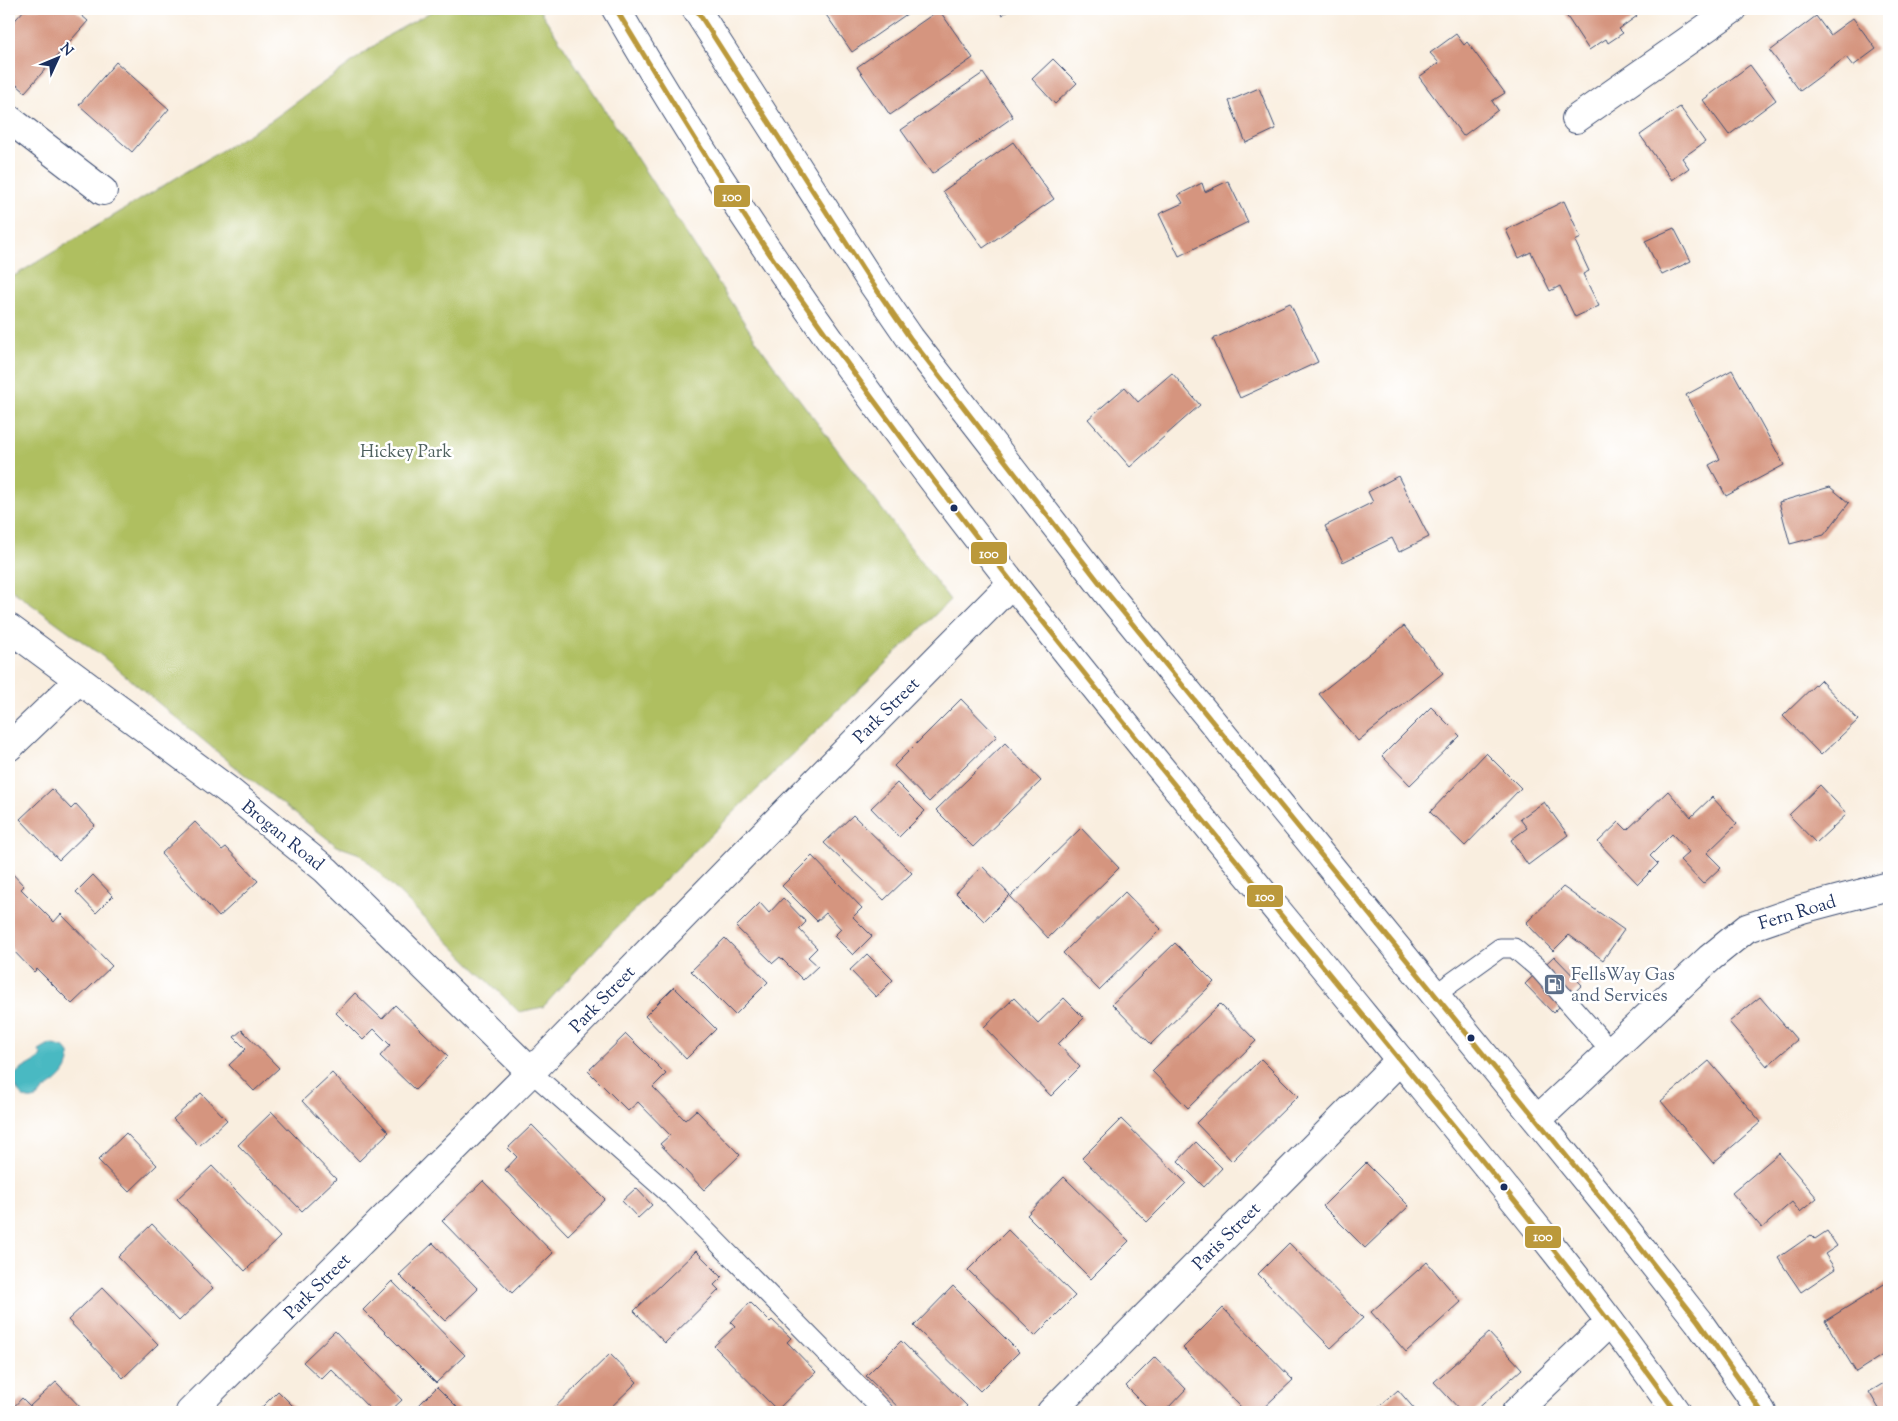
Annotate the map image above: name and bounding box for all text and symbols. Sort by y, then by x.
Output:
north arrow [32,32,82,82]
text: N [55,39,77,61]
line badge: 100 [713,184,751,208]
text: 100 [722,188,742,208]
park label: Hickey Park [360,440,452,466]
unlabelled marker [949,503,959,513]
line badge: 100 [970,541,1008,565]
text: 100 [979,545,999,565]
street label: Park Street [848,672,927,751]
street label: Brogan Road [235,795,329,878]
line badge: 100 [1246,884,1284,908]
text: 100 [1255,888,1275,908]
street label: Fern Road [1756,890,1840,938]
street label: Park Street [565,961,642,1040]
place label: FellsWay Gas and Services [1571,963,1675,1010]
fuel station icon: FellsWay Gas and Services [1543,972,1567,996]
unlabelled marker [1466,1033,1476,1043]
unlabelled marker [1499,1182,1509,1192]
street label: Paris Street [1187,1197,1267,1277]
line badge: 100 [1524,1225,1562,1249]
text: 100 [1533,1228,1553,1248]
street label: Park Street [279,1248,358,1327]

